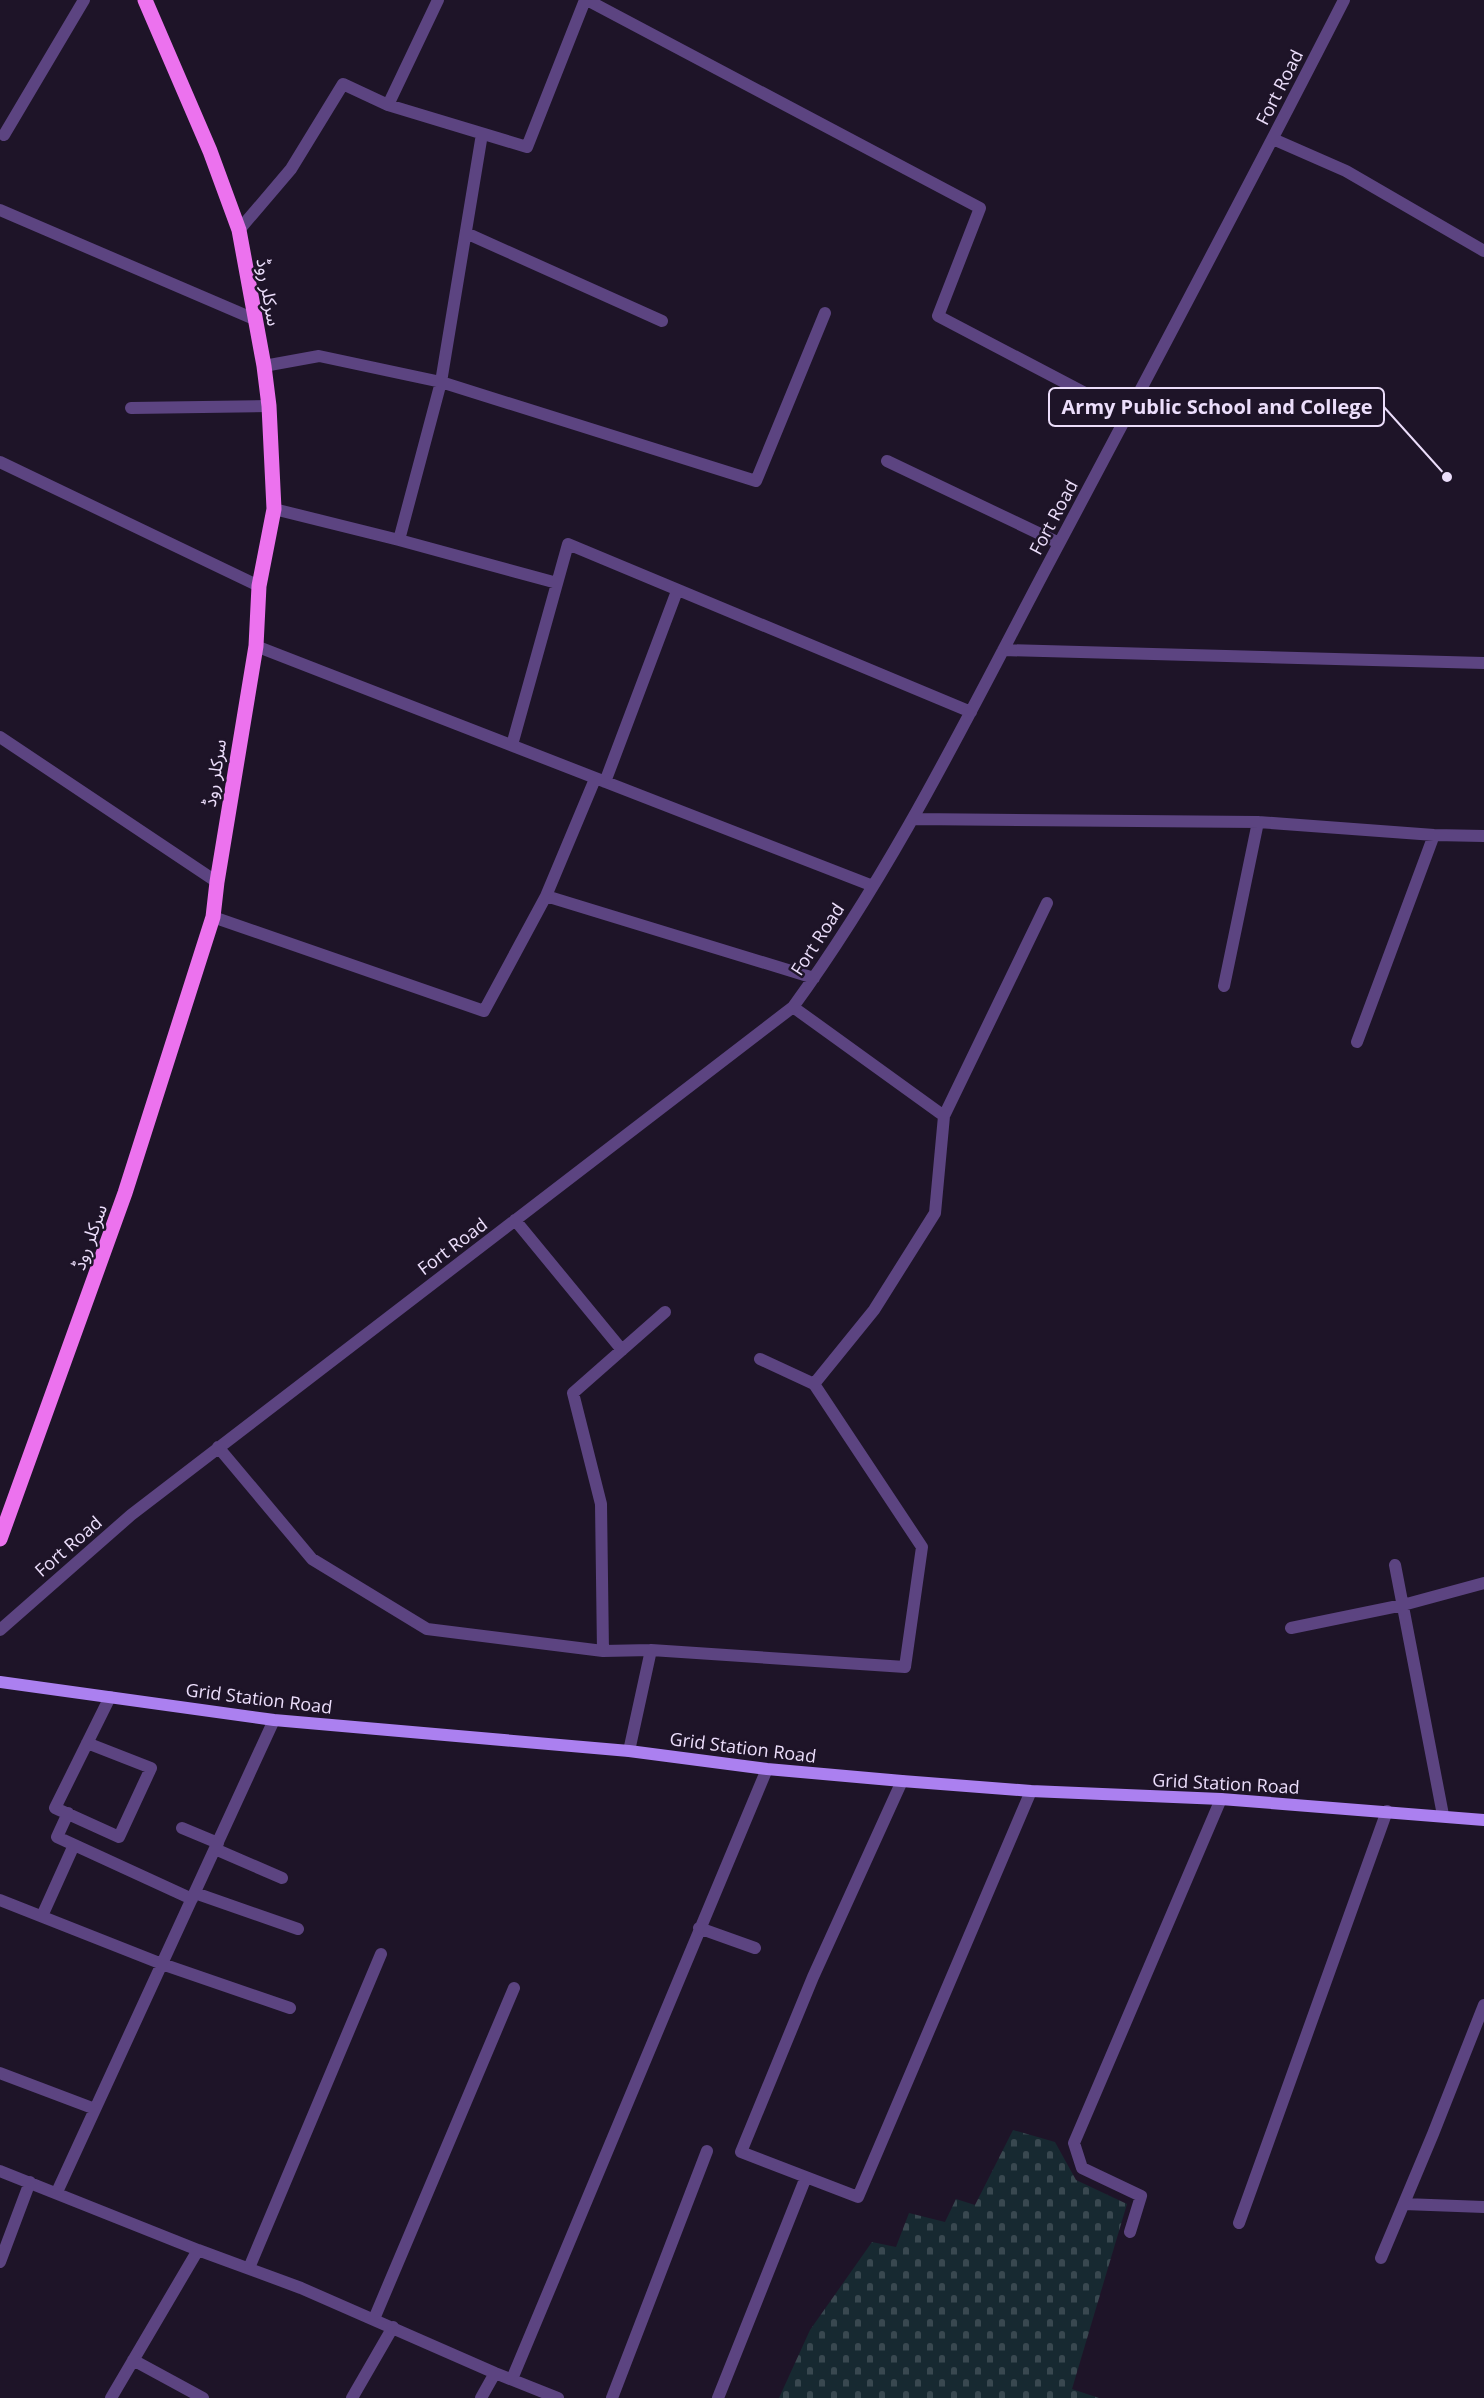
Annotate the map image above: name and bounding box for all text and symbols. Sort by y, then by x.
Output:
street label: Fort Road [1250,45,1308,129]
street label: سرکلر روڈ [251,256,287,328]
callout: Army Public School and College [1049,388,1384,426]
text: Army Public School and College [1062,393,1373,420]
street label: Fort Road [1023,475,1083,559]
street label: سرکلر روڈ [197,737,231,809]
street label: Fort Road [785,898,849,980]
street label: سرکلر روڈ [66,1201,112,1273]
street label: Fort Road [412,1212,492,1280]
street label: Fort Road [29,1510,107,1582]
street label: Grid Station Road [184,1677,334,1719]
street label: Grid Station Road [668,1726,818,1768]
street label: Grid Station Road [1152,1767,1300,1799]

